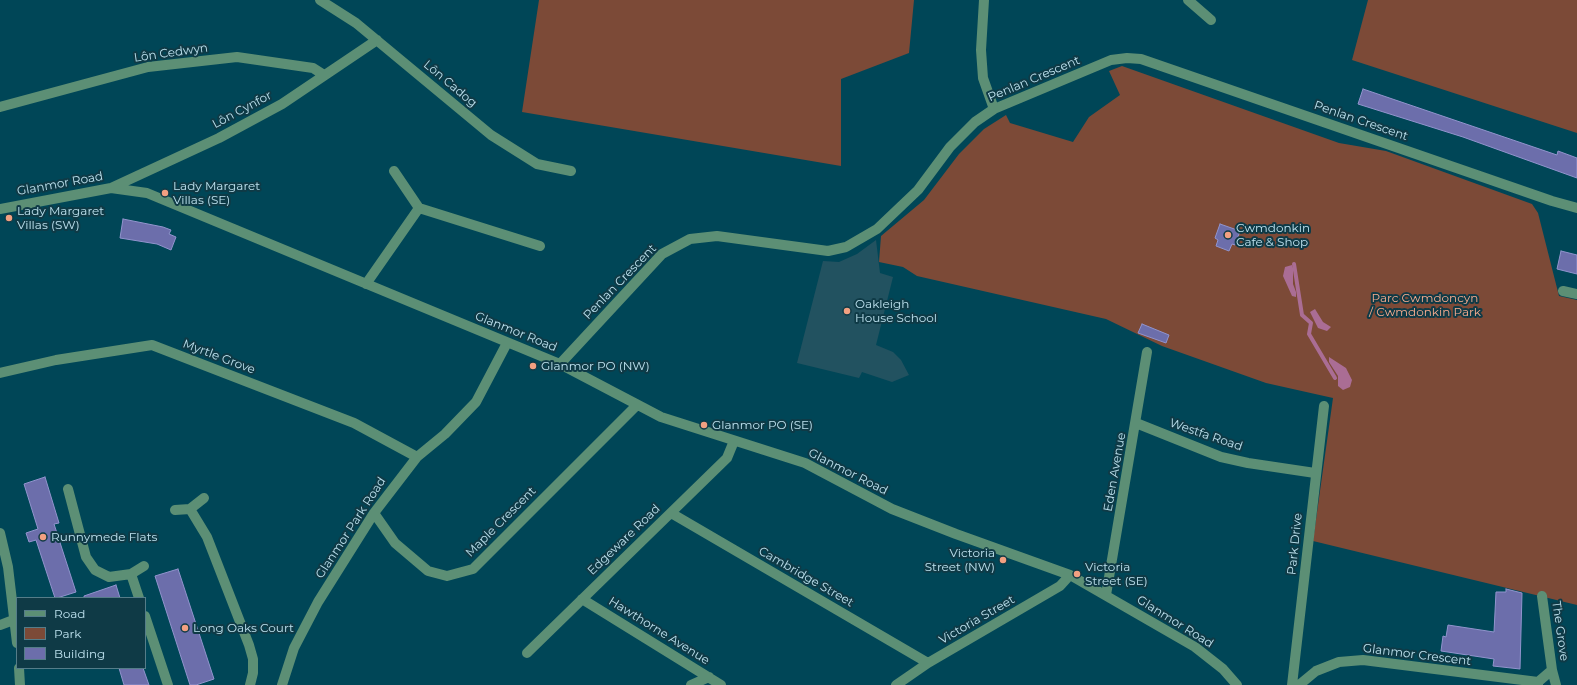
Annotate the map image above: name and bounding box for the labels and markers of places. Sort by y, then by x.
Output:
place label: Lady Margaret Villas (SE) [173,179,260,207]
marker: Lady Margaret Villas (SE) [160,188,170,198]
place label: Lady Margaret Villas (SW) [17,204,104,232]
marker: Lady Margaret Villas (SW) [4,213,14,223]
place label: Cwmdonkin Cafe & Shop [1236,221,1310,249]
marker: Cwmdonkin Cafe & Shop [1223,230,1233,240]
place label: Oakleigh House School [855,297,937,325]
marker: Oakleigh House School [842,306,852,316]
place label: Glanmor PO (NW) [541,359,650,373]
marker: Glanmor PO (NW) [528,361,538,371]
place label: Glanmor PO (SE) [712,418,813,432]
marker: Glanmor PO (SE) [699,420,709,430]
place label: Runnymede Flats [51,530,157,544]
marker: Runnymede Flats [38,532,48,542]
place label: Victoria Street (NW) [925,546,995,574]
marker: Victoria Street (NW) [998,555,1008,565]
place label: Victoria Street (SE) [1085,560,1148,588]
marker: Victoria Street (SE) [1072,569,1082,579]
place label: Long Oaks Court [193,621,294,635]
marker: Long Oaks Court [180,623,190,633]

